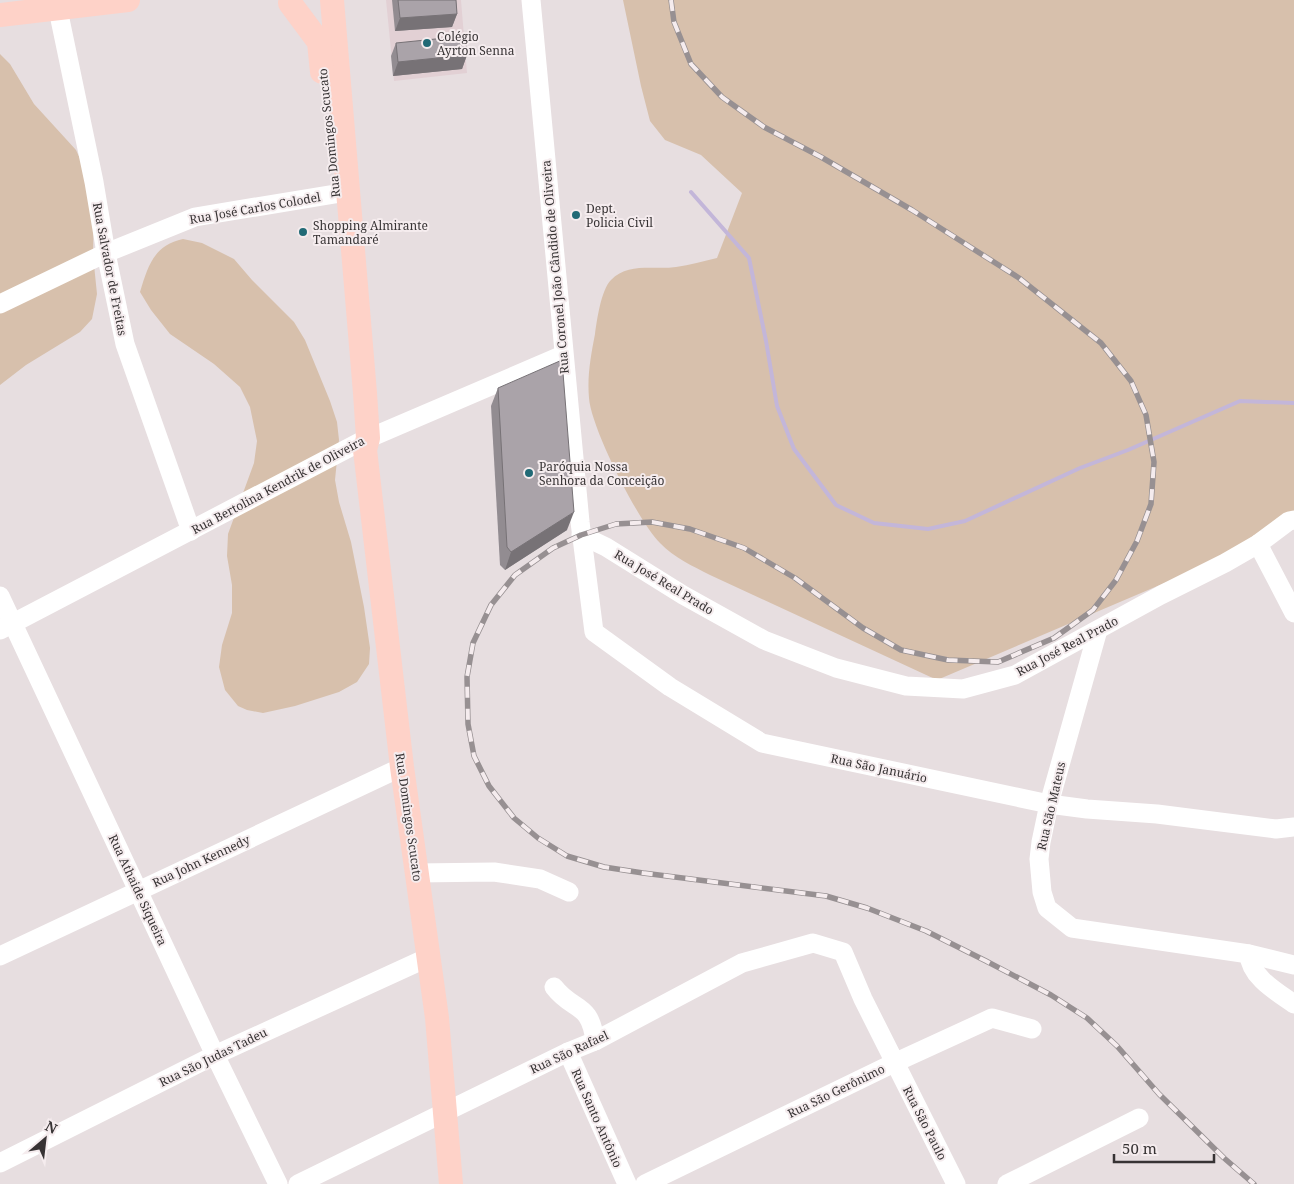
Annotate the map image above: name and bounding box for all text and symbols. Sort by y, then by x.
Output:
place label: Colégio Ayrton Senna [437,28,515,59]
marker: Colégio Ayrton Senna [421,37,433,49]
street label: Rua Domingos Scucato [314,68,344,198]
street label: Rua Coronel João Cândido de Oliveira [537,159,573,375]
street label: Rua José Carlos Colodel [188,188,322,228]
place label: Dept. Policia Civil [586,200,653,231]
street label: Rua Salvador de Freitas [89,201,131,337]
marker: Dept. Policia Civil [570,209,582,221]
place label: Shopping Almirante Tamandaré [313,217,428,248]
marker: Shopping Almirante Tamandaré [297,226,309,238]
street label: Rua Bertolina Kendrik de Oliveira [189,432,368,538]
place label: Paróquia Nossa Senhora da Conceição [539,458,665,489]
marker: Paróquia Nossa Senhora da Conceição [523,467,535,479]
street label: Rua José Real Prado [611,546,717,618]
street label: Rua José Real Prado [1013,612,1121,680]
street label: Rua São Januário [829,749,929,787]
street label: Rua Domingos Scucato [392,752,426,882]
street label: Rua São Mateus [1033,760,1069,852]
street label: Rua John Kennedy [150,831,253,891]
street label: Rua Athaide Siqueira [105,832,171,949]
street label: Rua São Judas Tadeu [156,1023,270,1091]
street label: Rua São Rafael [527,1026,611,1078]
street label: Rua São Gerônimo [785,1060,887,1122]
street label: Rua Santo Antônio [568,1066,626,1170]
street label: Rua São Paulo [899,1083,951,1163]
north arrow [20,1114,70,1164]
text: N [42,1116,61,1138]
scale bar [1114,1132,1214,1164]
text: 50 m [1122,1138,1157,1158]

